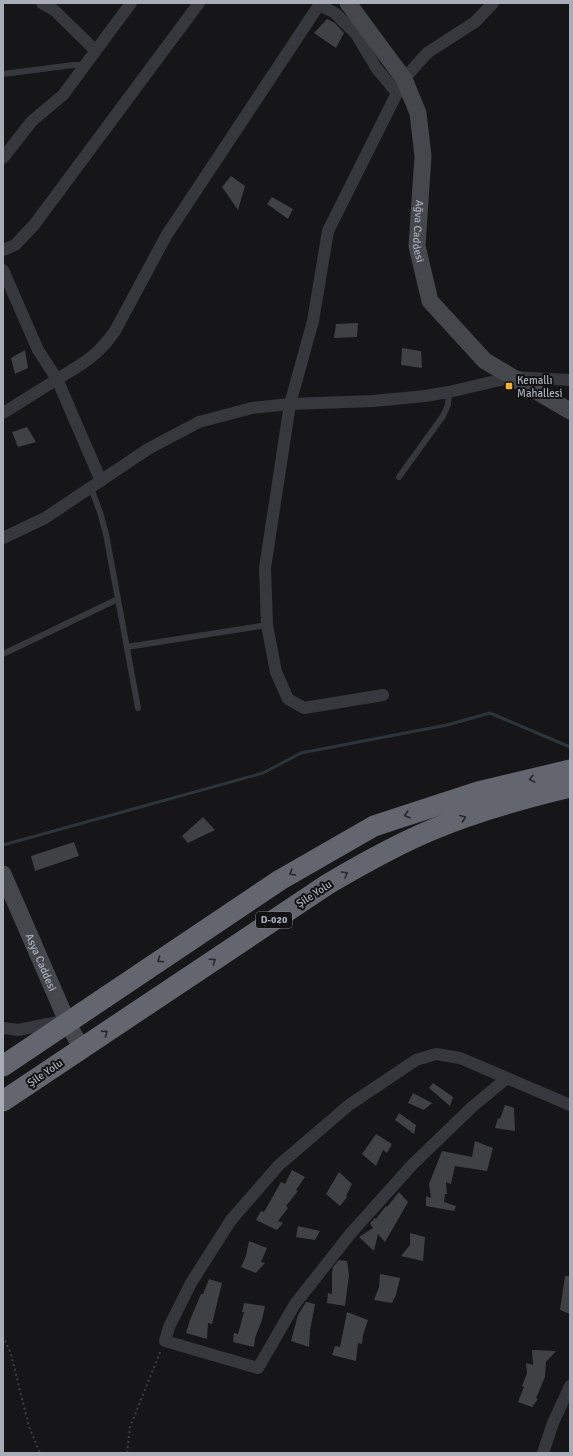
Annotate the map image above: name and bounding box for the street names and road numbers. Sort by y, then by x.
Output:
street label: Ağva Caddesi [410,200,427,264]
street label: Şile Yolu [294,878,334,910]
road number: D-020 [256,912,292,928]
street label: Asya Caddesi [23,931,60,993]
street label: Şile Yolu [25,1056,65,1090]

